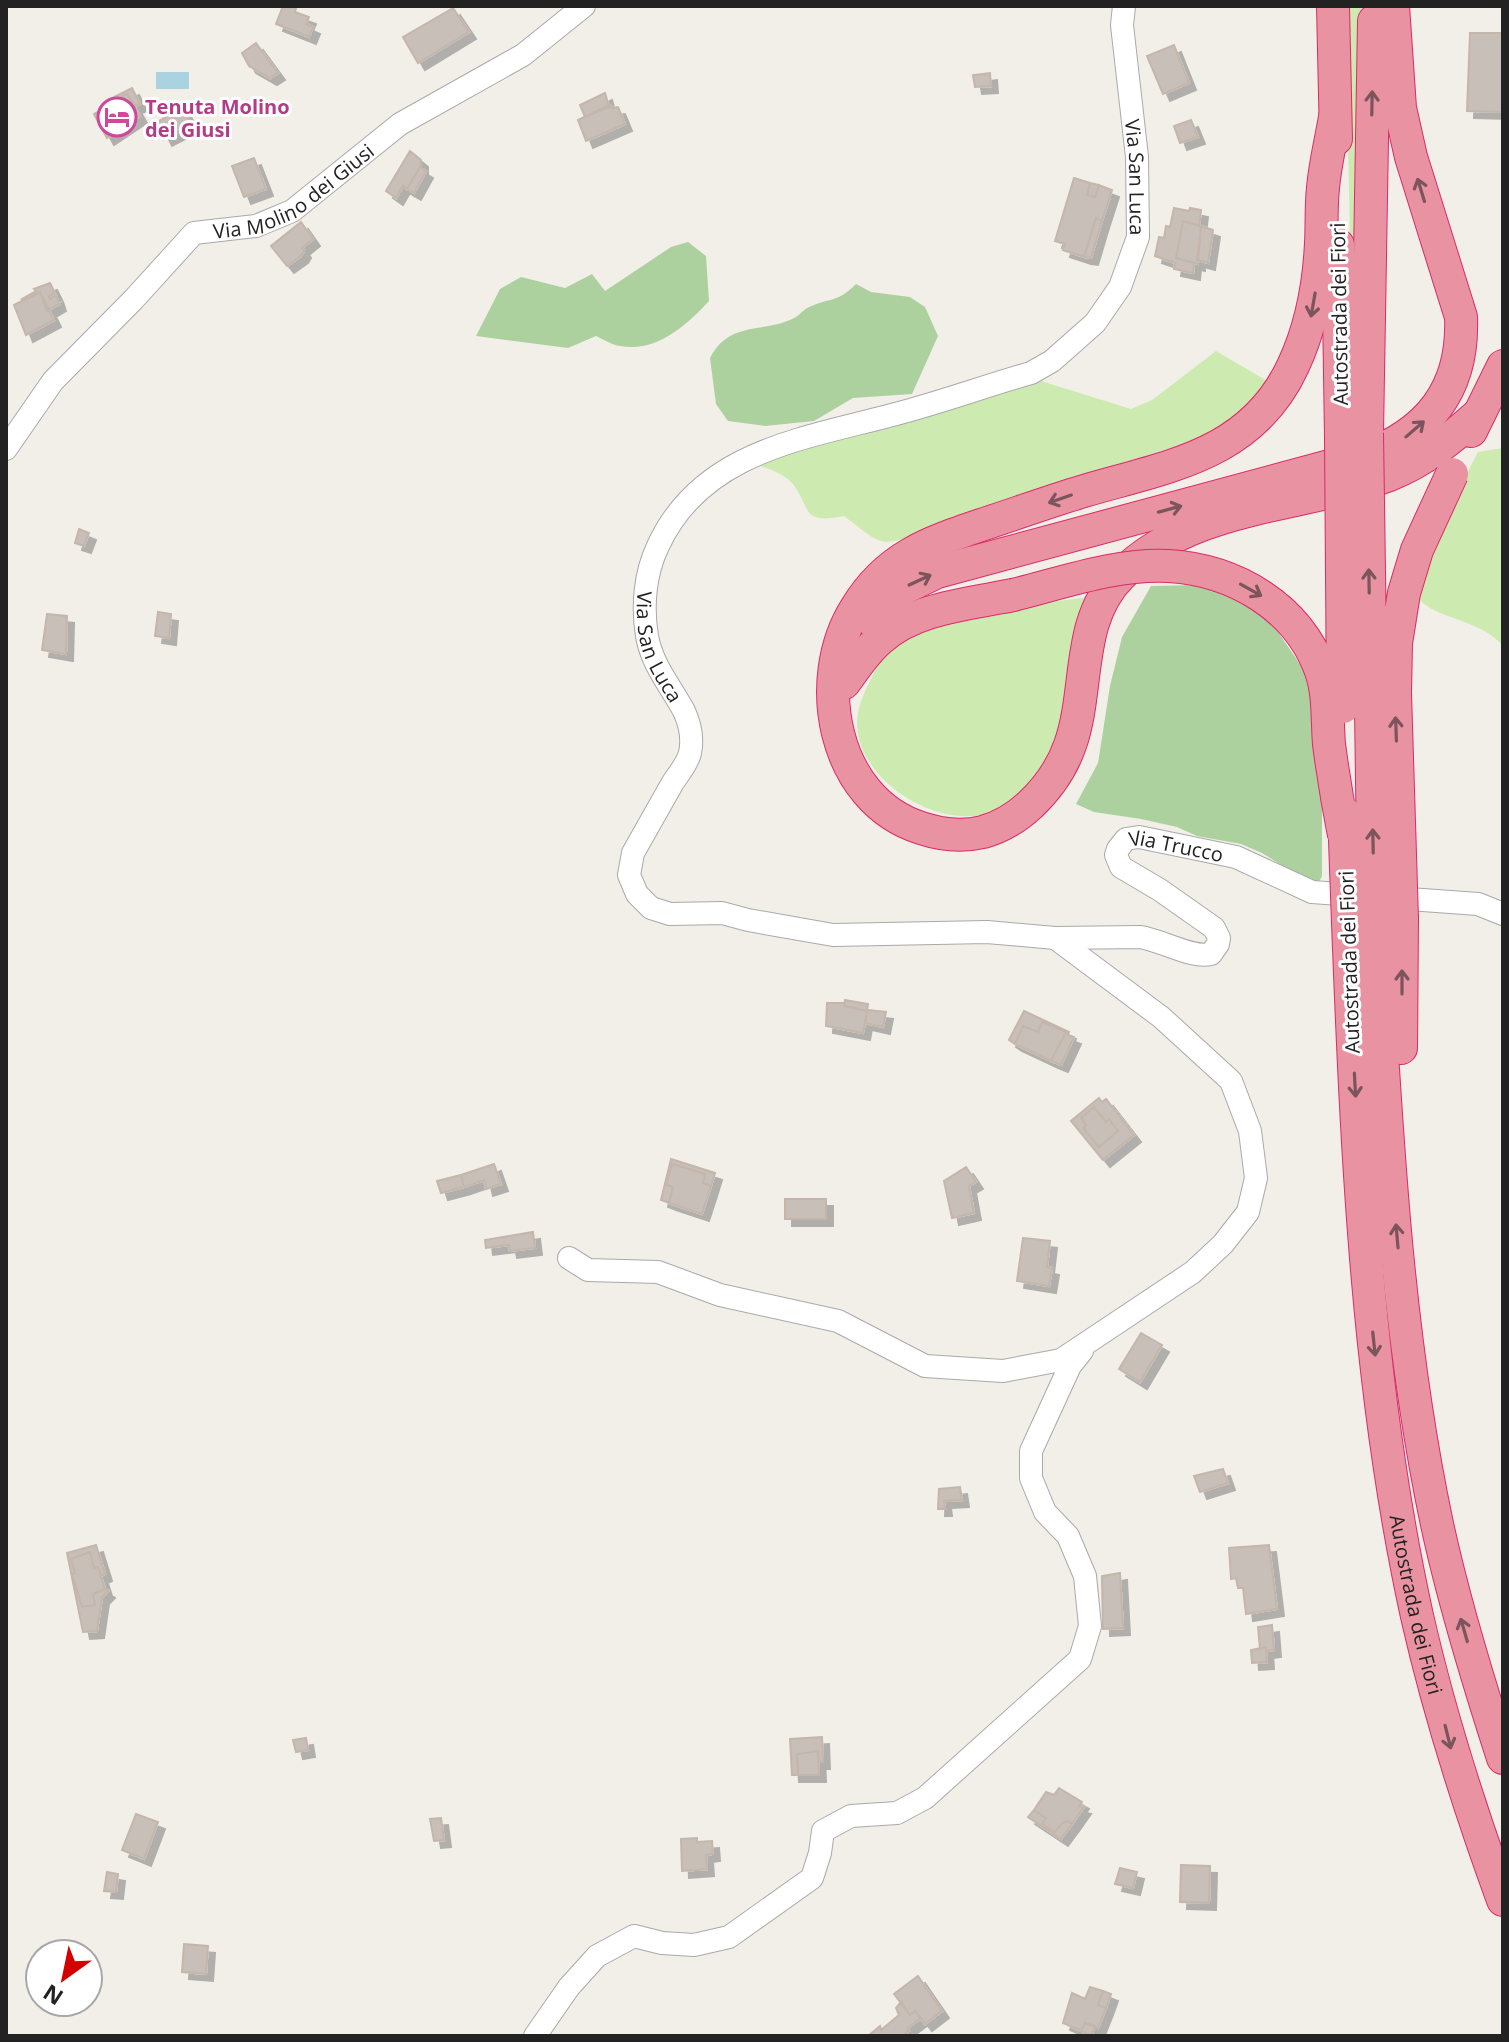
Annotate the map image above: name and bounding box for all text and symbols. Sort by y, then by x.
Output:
one-way arrow [1365,90,1380,117]
place label: Tenuta Molino dei Giusi [145,93,290,143]
hotel icon: Tenuta Molino dei Giusi [96,96,138,138]
street label: Via San Luca [1119,118,1151,235]
street label: Via Molino dei Giusi [212,137,379,244]
one-way arrow [1413,177,1428,203]
street label: Autostrada dei Fiori [1324,222,1354,406]
one-way arrow [1304,292,1319,317]
one-way arrow [1405,420,1425,438]
one-way arrow [1047,492,1072,507]
one-way arrow [1157,501,1183,516]
one-way arrow [1361,568,1377,595]
one-way arrow [908,572,932,587]
one-way arrow [1239,583,1262,599]
street label: Via San Luca [631,590,689,707]
one-way arrow [1389,716,1404,743]
street label: Via Trucco [1127,823,1226,868]
one-way arrow [1365,828,1381,855]
street label: Autostrada dei Fiori [1332,870,1366,1054]
one-way arrow [1394,969,1410,996]
one-way arrow [1347,1071,1362,1098]
one-way arrow [1390,1223,1405,1250]
one-way arrow [1367,1330,1382,1357]
street label: Autostrada dei Fiori [1384,1513,1449,1697]
one-way arrow [1456,1617,1471,1643]
one-way arrow [1442,1724,1457,1750]
north arrow [24,1938,104,2018]
text: N [37,1978,68,2013]

